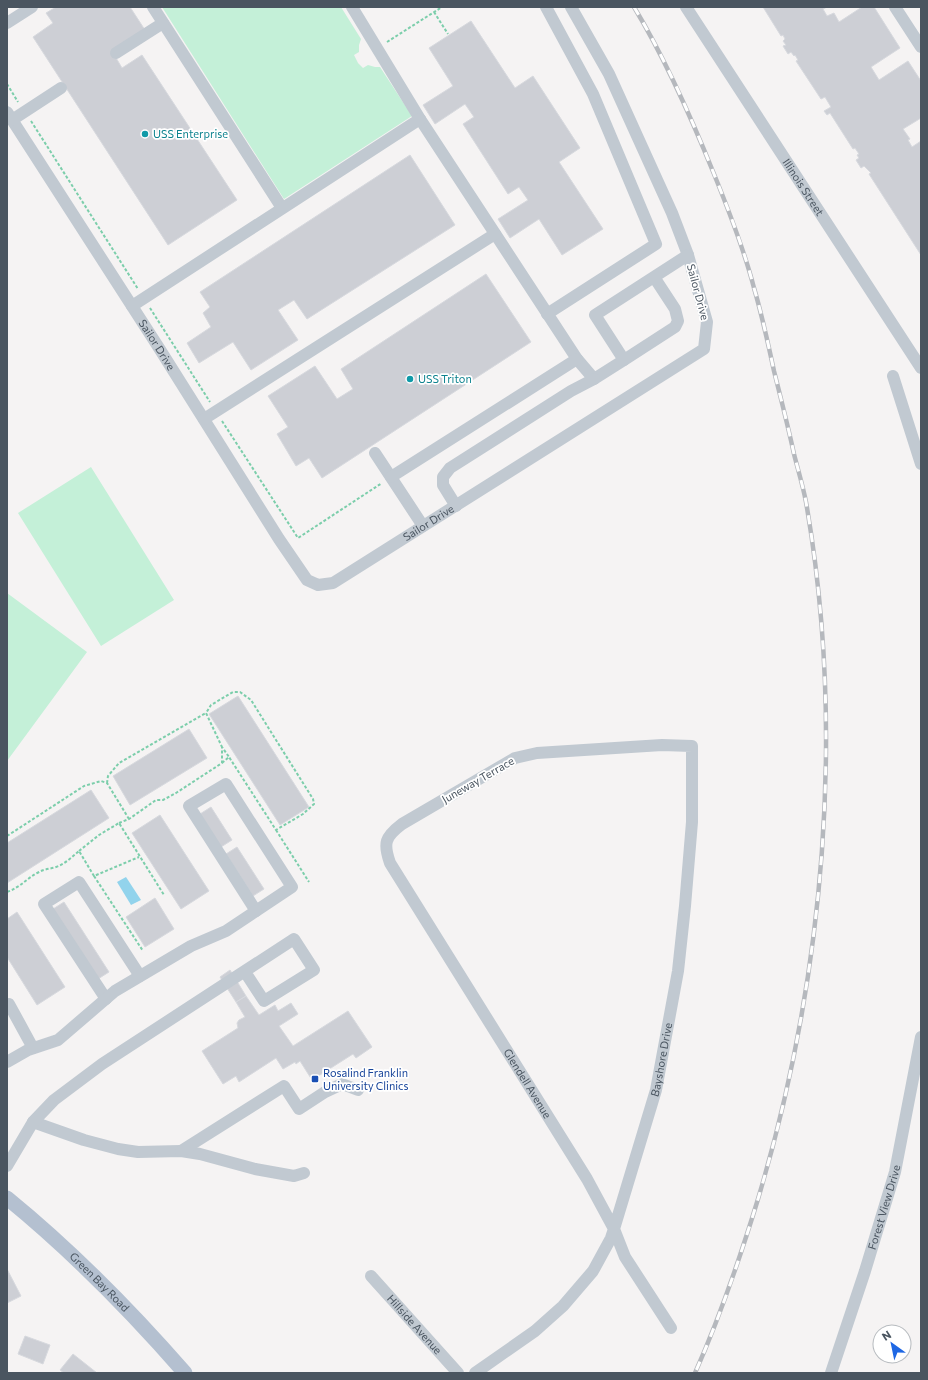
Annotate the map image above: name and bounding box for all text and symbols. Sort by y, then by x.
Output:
place label: USS Enterprise [153,127,228,140]
marker: USS Enterprise [140,129,150,139]
street label: Illinois Street [780,156,827,218]
street label: Sailor Drive [685,262,712,321]
street label: Sailor Drive [136,317,178,373]
place label: USS Triton [418,372,472,385]
marker: USS Triton [405,374,415,384]
street label: Sailor Drive [400,501,456,543]
street label: Juneway Terrace [439,754,517,806]
street label: Bayshore Drive [647,1021,674,1098]
street label: Glendell Avenue [501,1046,555,1121]
place label: Rosalind Franklin University Clinics [323,1066,409,1092]
marker: Rosalind Franklin University Clinics [310,1074,320,1084]
street label: Forest View Drive [865,1164,902,1251]
street label: Green Bay Road [67,1249,132,1314]
street label: Hillside Avenue [385,1292,445,1357]
north arrow [872,1324,912,1364]
text: N [879,1327,893,1343]

